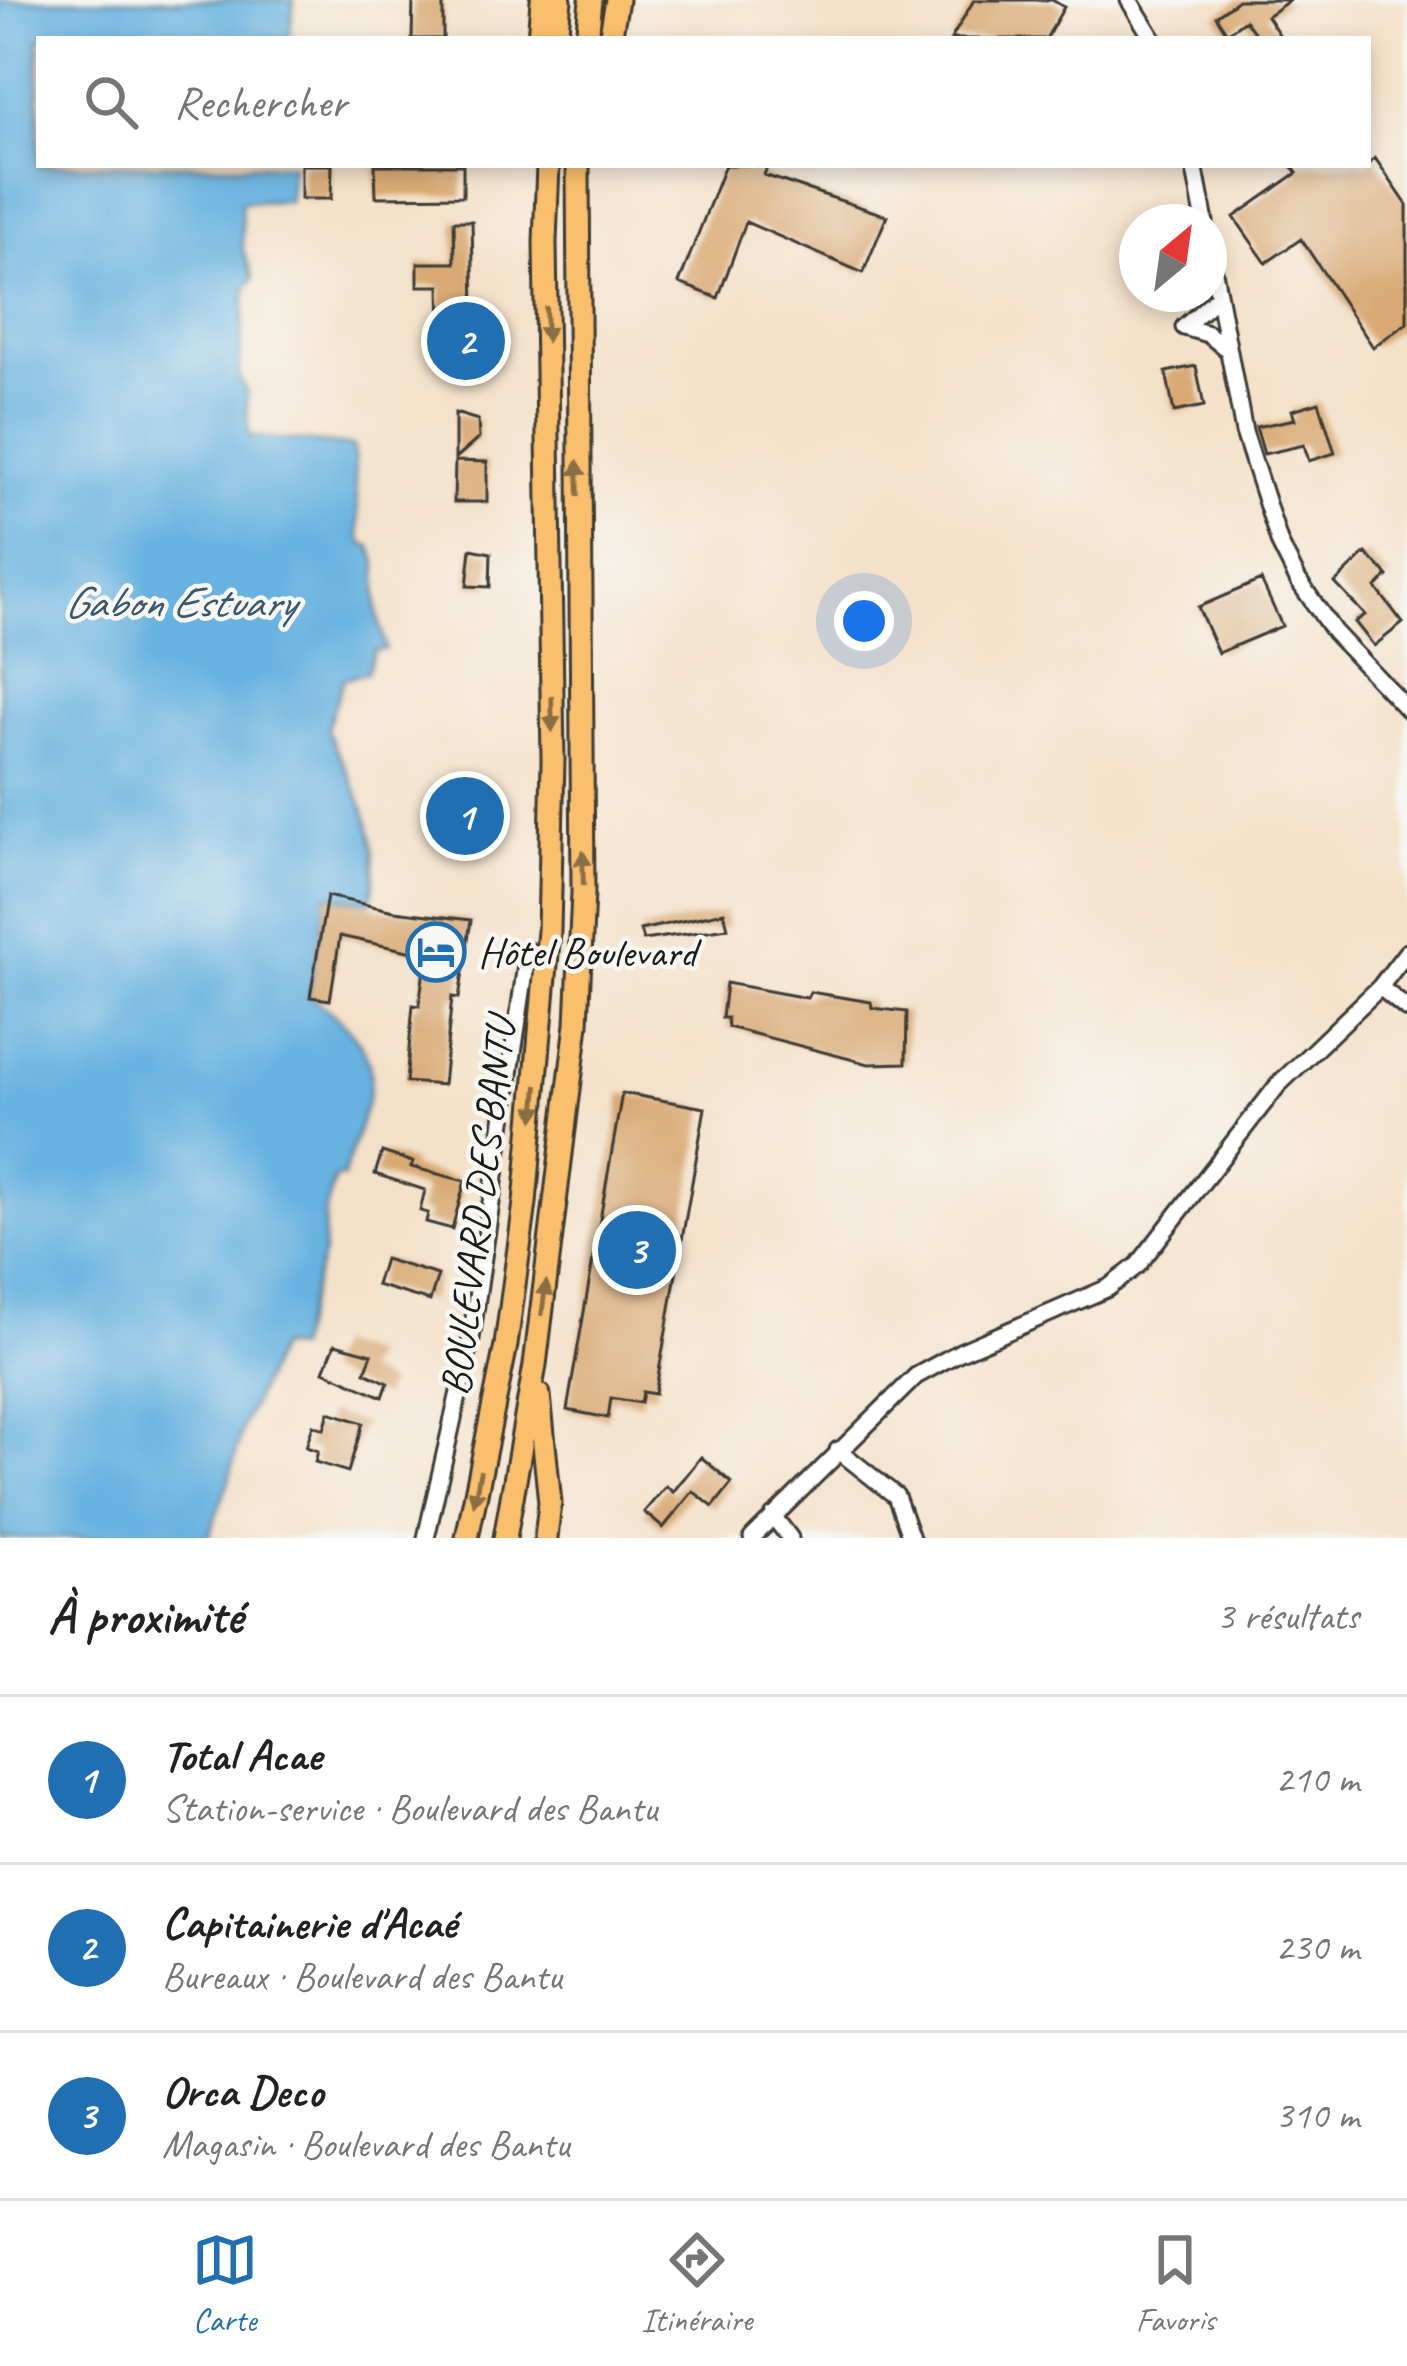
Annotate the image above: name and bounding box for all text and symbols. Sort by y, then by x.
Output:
search box [36,36,1371,168]
icon: search [78,69,144,135]
text: Rechercher [174,74,347,131]
north arrow [1119,204,1227,312]
pin: 2 [427,296,505,386]
one-way arrow [536,306,556,344]
one-way arrow [568,458,588,496]
water label: Gabon Estuary [64,574,302,631]
your location [834,591,894,651]
one-way arrow [543,696,562,734]
pin: 1 [426,771,504,861]
one-way arrow [573,848,592,886]
hotel icon: Hôtel Boulevard [405,921,467,983]
place label: Hôtel Boulevard [478,926,702,979]
street label: BOULEVARD DES BANTU [429,1008,528,1398]
one-way arrow [526,1085,545,1122]
pin: 3 [598,1205,676,1295]
one-way arrow [535,1279,554,1316]
one-way arrow [467,1470,486,1508]
text: À proximité [48,1584,242,1648]
text: 3 résultats [1216,1592,1359,1641]
text: Total Acae [162,1727,321,1784]
text: 1 [78,1755,96,1804]
text: 210 m [1275,1755,1359,1804]
text: Station-service · Boulevard des Bantu [162,1784,657,1833]
text: Capitainerie d'Acaé [162,1895,456,1952]
text: 2 [78,1923,96,1972]
text: 230 m [1275,1923,1359,1972]
text: Bureaux · Boulevard des Bantu [162,1952,562,2001]
text: Orca Deco [162,2063,323,2120]
text: 3 [78,2091,96,2140]
text: 310 m [1275,2091,1359,2140]
text: Magasin · Boulevard des Bantu [162,2120,569,2169]
tab: Carte [192,2227,258,2341]
tab: Itinéraire [641,2227,752,2341]
tab: Favoris [1136,2227,1215,2341]

